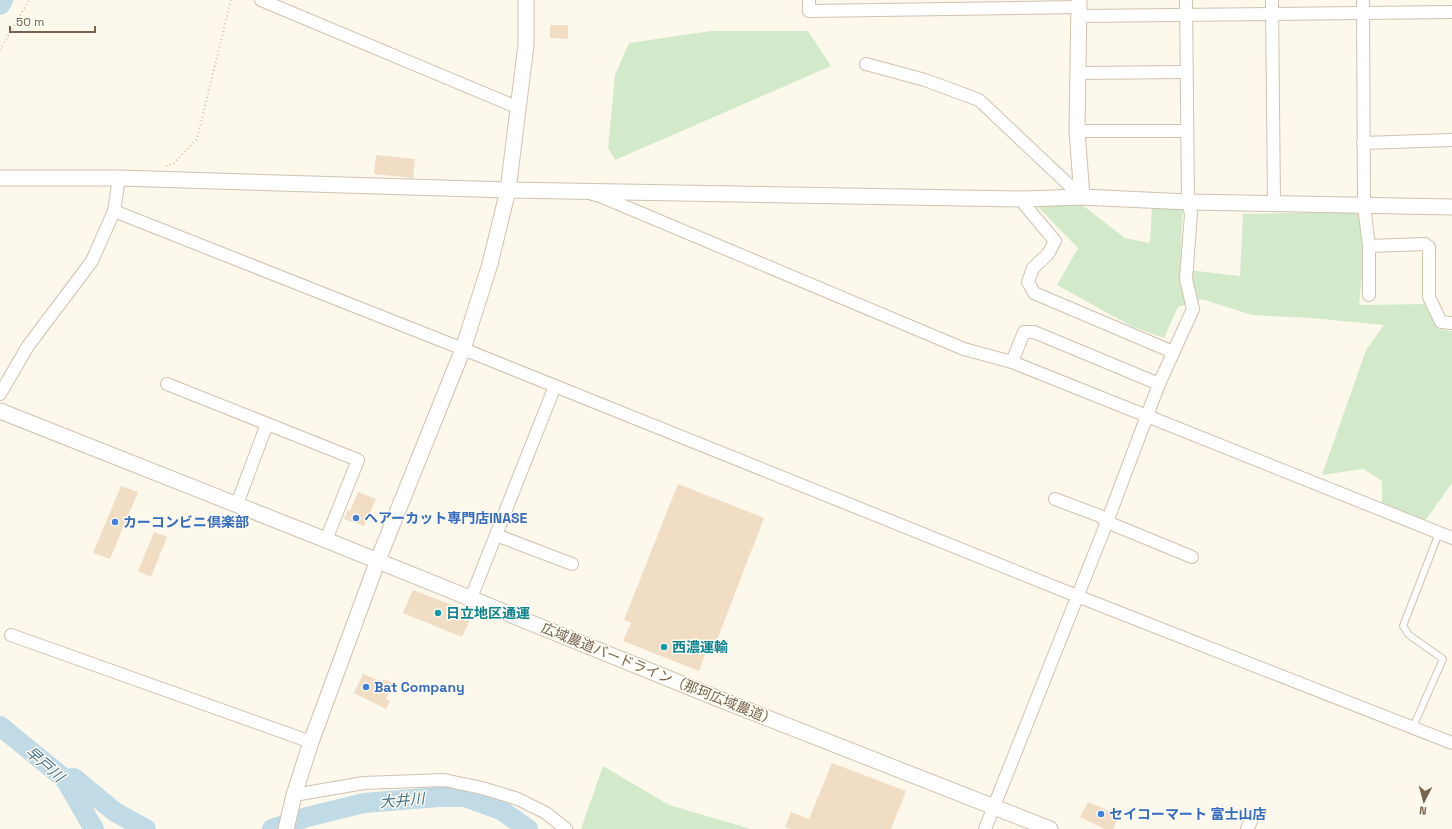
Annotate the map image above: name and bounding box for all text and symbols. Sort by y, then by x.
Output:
scale bar [10,8,95,34]
text: 50 m [16,14,44,30]
place label: ヘアーカット専門店INASE [364,509,528,527]
place label: カーコンビニ倶楽部 [123,513,249,531]
marker: ヘアーカット専門店INASE [351,513,361,523]
marker: カーコンビニ倶楽部 [110,517,120,527]
place label: 日立地区通運 [446,604,530,622]
marker: 日立地区通運 [433,608,443,618]
street label: 広域農道バードライン（那珂広域農道） [539,618,779,730]
place label: 西濃運輸 [672,638,728,656]
marker: 西濃運輸 [659,642,669,652]
place label: Bat Company [374,678,465,696]
marker: Bat Company [361,682,371,692]
water label: 早戸川 [22,742,70,787]
north arrow [1404,781,1444,821]
water label: 大井川 [379,788,427,811]
text: N [1419,804,1427,818]
place label: セイコーマート 富士山店 [1109,805,1267,823]
marker: セイコーマート 富士山店 [1096,809,1106,819]

